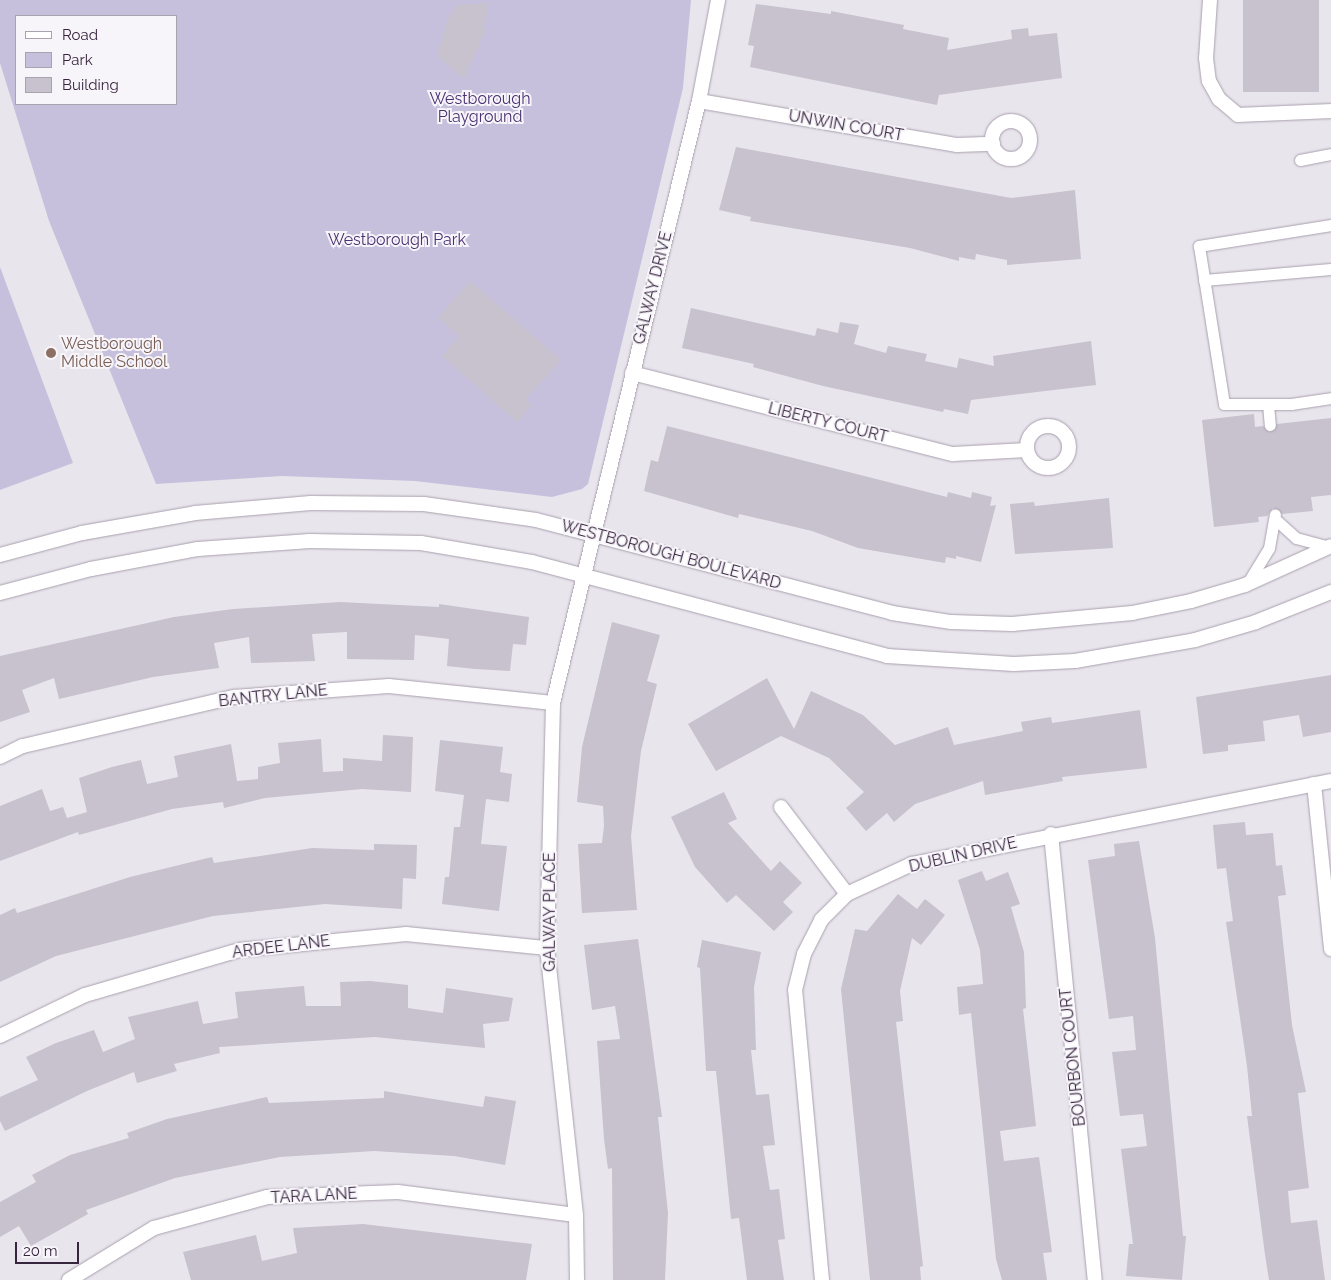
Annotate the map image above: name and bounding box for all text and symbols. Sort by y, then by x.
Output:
legend [15,15,178,105]
text: Road [62,26,98,44]
text: Park [62,51,93,69]
text: Building [62,76,119,94]
park label: Westborough Playground [429,89,531,127]
street label: UNWIN COURT [787,106,905,146]
street label: GALWAY DRIVE [630,229,676,347]
park label: Westborough Park [328,230,466,250]
place label: Westborough Middle School [61,334,167,372]
marker: Westborough Middle School [45,347,57,359]
street label: LIBERTY COURT [766,399,890,447]
street label: WESTBOROUGH BOULEVARD [559,516,783,594]
street label: BANTRY LANE [217,681,329,711]
street label: DUBLIN DRIVE [907,833,1019,877]
street label: GALWAY PLACE [540,852,560,972]
street label: ARDEE LANE [231,931,331,963]
street label: BOURBON COURT [1056,987,1090,1127]
street label: TARA LANE [270,1184,358,1208]
scale bar [18,1232,81,1264]
text: 20 m [23,1242,58,1260]

